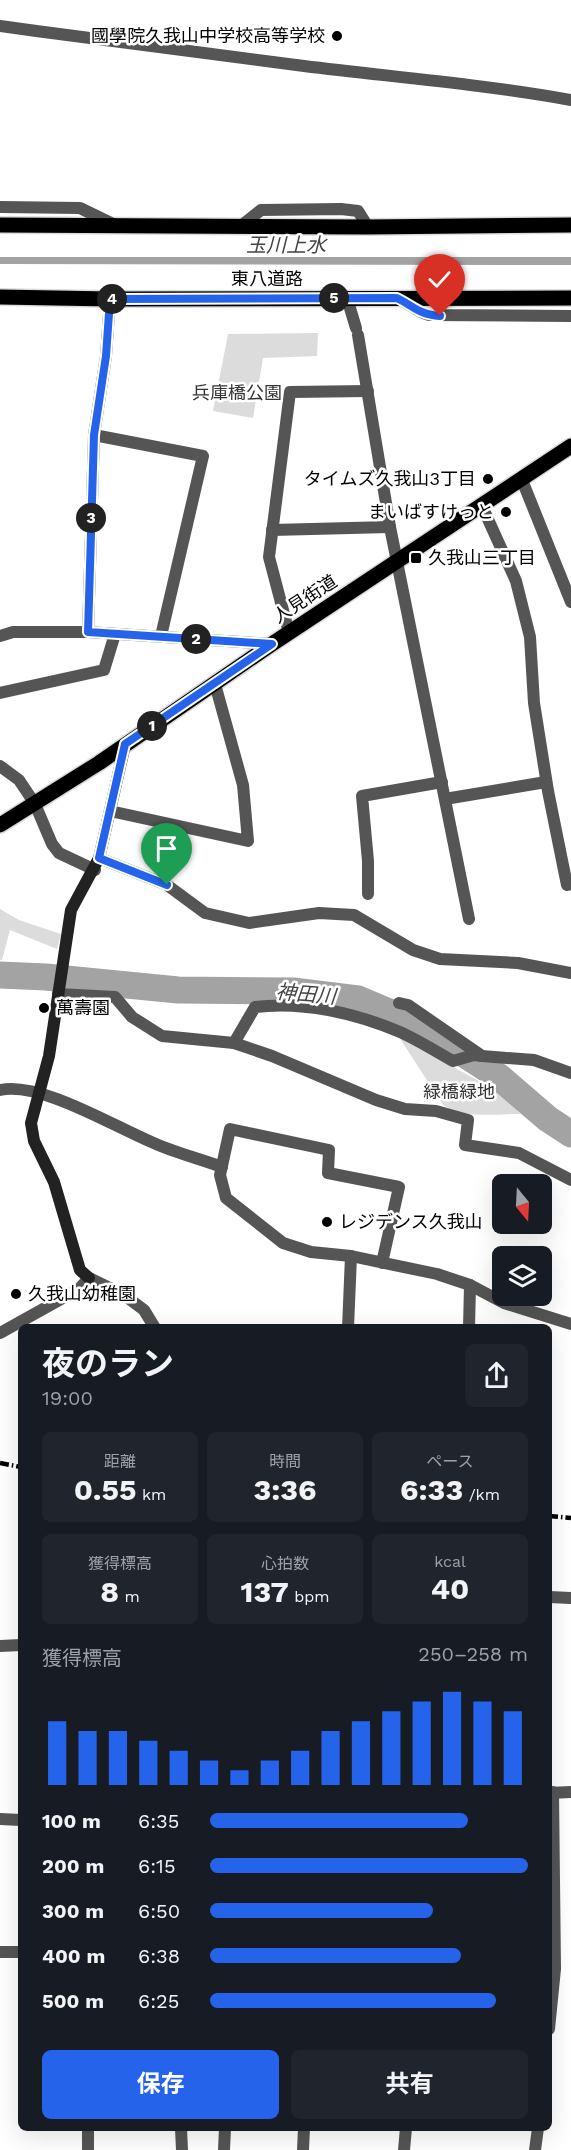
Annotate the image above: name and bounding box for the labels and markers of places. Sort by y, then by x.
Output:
place label: 國學院久我山中学校高等学校 [91,25,325,46]
marker: 國學院久我山中学校高等学校 [330,29,344,43]
pin [414,254,465,316]
pin: 5 [319,283,349,313]
pin: 4 [97,284,127,314]
place label: タイムズ久我山3丁目 [304,468,476,489]
marker: タイムズ久我山3丁目 [481,472,495,486]
place label: まいばすけっと [368,501,494,522]
pin: 3 [76,503,106,533]
marker: まいばすけっと [499,505,513,519]
place label: 久我山三丁目 [428,547,536,568]
marker: 久我山三丁目 [409,551,423,565]
pin: 2 [181,624,211,654]
pin: 1 [137,711,167,741]
pin [141,823,192,885]
place label: 萬壽園 [56,997,110,1018]
marker: 萬壽園 [37,1001,51,1015]
place label: レジデンス久我山 [339,1211,483,1232]
marker: レジデンス久我山 [320,1215,334,1229]
place label: 久我山幼稚園 [28,1283,136,1304]
marker: 久我山幼稚園 [9,1287,23,1301]

